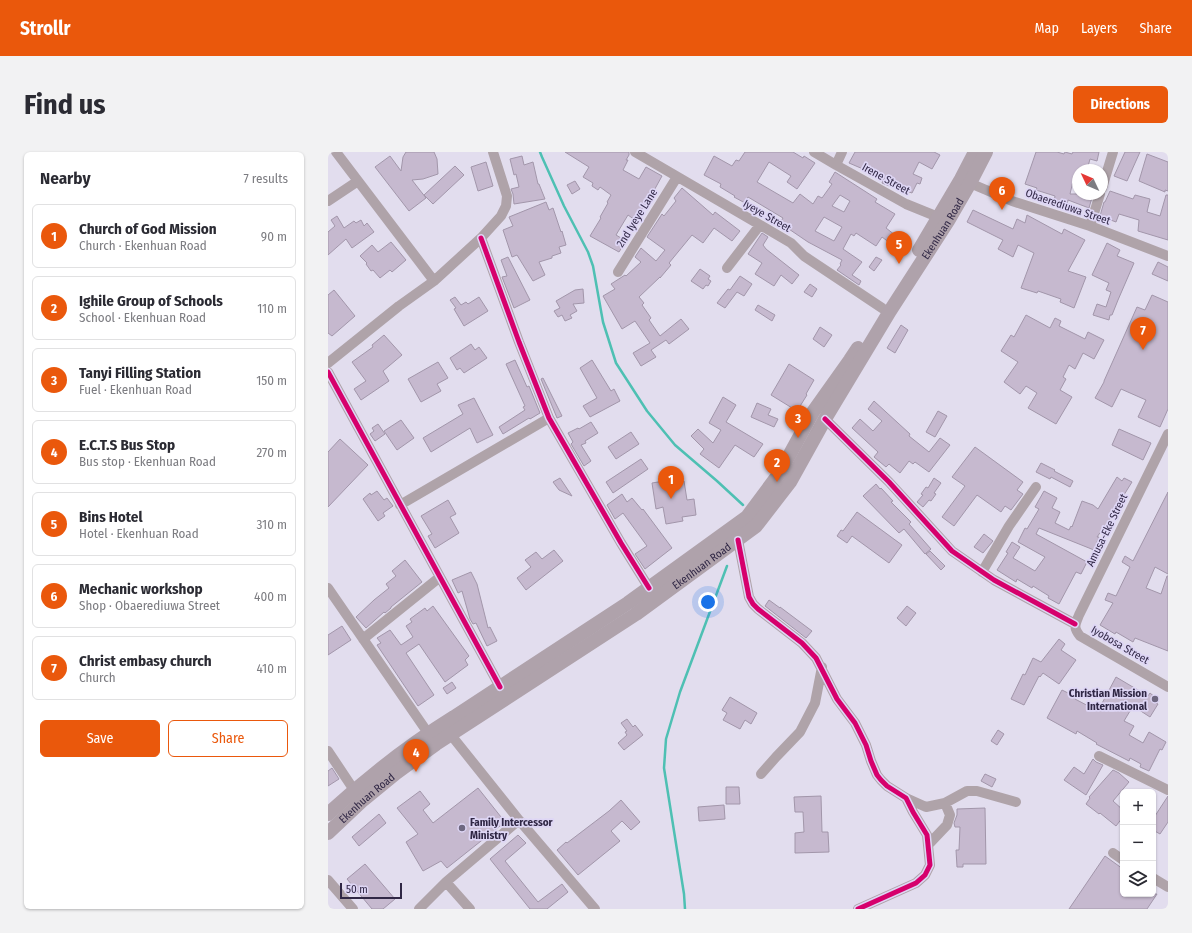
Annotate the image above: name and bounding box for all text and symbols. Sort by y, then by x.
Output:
text: Strollr [20,17,70,40]
text: Map [1035,20,1059,37]
text: Layers [1081,20,1117,37]
text: Share [1139,20,1172,37]
button: Directions [1073,86,1168,123]
text: Find us [24,88,106,121]
street label: Irene Street [860,161,913,198]
north arrow [1072,164,1108,200]
text: Nearby [40,168,91,189]
text: 7 results [244,171,288,186]
pin: 6 [989,177,1015,210]
street label: 2nd Iyeye Lane [614,186,660,250]
street label: Obaerediuwa Street [1024,186,1113,228]
street label: Ekenhuan Road [919,196,966,262]
street label: Iyeye Street [741,197,794,235]
text: Church of God Mission [79,220,217,238]
text: 1 [51,229,57,244]
text: 90 m [261,229,287,244]
pin: 5 [886,231,912,264]
text: Church · Ekenhuan Road [79,238,207,253]
text: Ighile Group of Schools [79,292,223,310]
text: 2 [51,301,57,316]
text: 110 m [257,301,287,316]
text: School · Ekenhuan Road [79,310,206,325]
pin: 7 [1130,317,1156,350]
text: Tanyi Filling Station [79,364,201,382]
text: 3 [51,373,57,388]
text: 150 m [256,373,287,388]
text: Fuel · Ekenhuan Road [79,382,192,397]
pin: 3 [785,405,811,438]
text: E.C.T.S Bus Stop [79,436,175,454]
text: 4 [51,445,57,460]
text: 270 m [256,445,287,460]
pin: 2 [764,449,790,482]
text: Bus stop · Ekenhuan Road [79,454,216,469]
pin: 1 [658,466,684,499]
street label: Amusa-Eke Street [1084,491,1130,568]
text: Bins Hotel [79,508,143,526]
text: 5 [51,517,57,532]
text: 310 m [257,517,287,532]
text: Hotel · Ekenhuan Road [79,526,199,541]
street label: Ekenhuan Road [670,540,734,592]
text: Mechanic workshop [79,580,203,598]
text: 6 [51,589,57,604]
text: 400 m [254,589,287,604]
your location [698,592,718,612]
text: Shop · Obaerediuwa Street [79,598,220,613]
street label: Iyobosa Street [1089,623,1152,667]
text: Christ embasy church [79,652,212,670]
text: 7 [51,661,57,676]
text: 410 m [257,661,287,676]
text: Church [79,670,116,685]
place label: Christian Mission International [1069,687,1148,713]
marker: Christian Mission International [1150,694,1160,704]
button: Save [40,720,160,757]
button: Share [168,720,288,757]
pin: 4 [403,739,429,772]
street label: Ekenhuan Road [336,770,397,826]
map controls [1120,789,1156,897]
button: + [1120,789,1156,825]
place label: Family Intercessor Ministry [470,816,554,842]
marker: Family Intercessor Ministry [457,823,467,833]
button: − [1120,825,1156,861]
button: layers [1120,861,1156,897]
scale bar [340,881,402,900]
text: 50 m [346,883,368,896]

